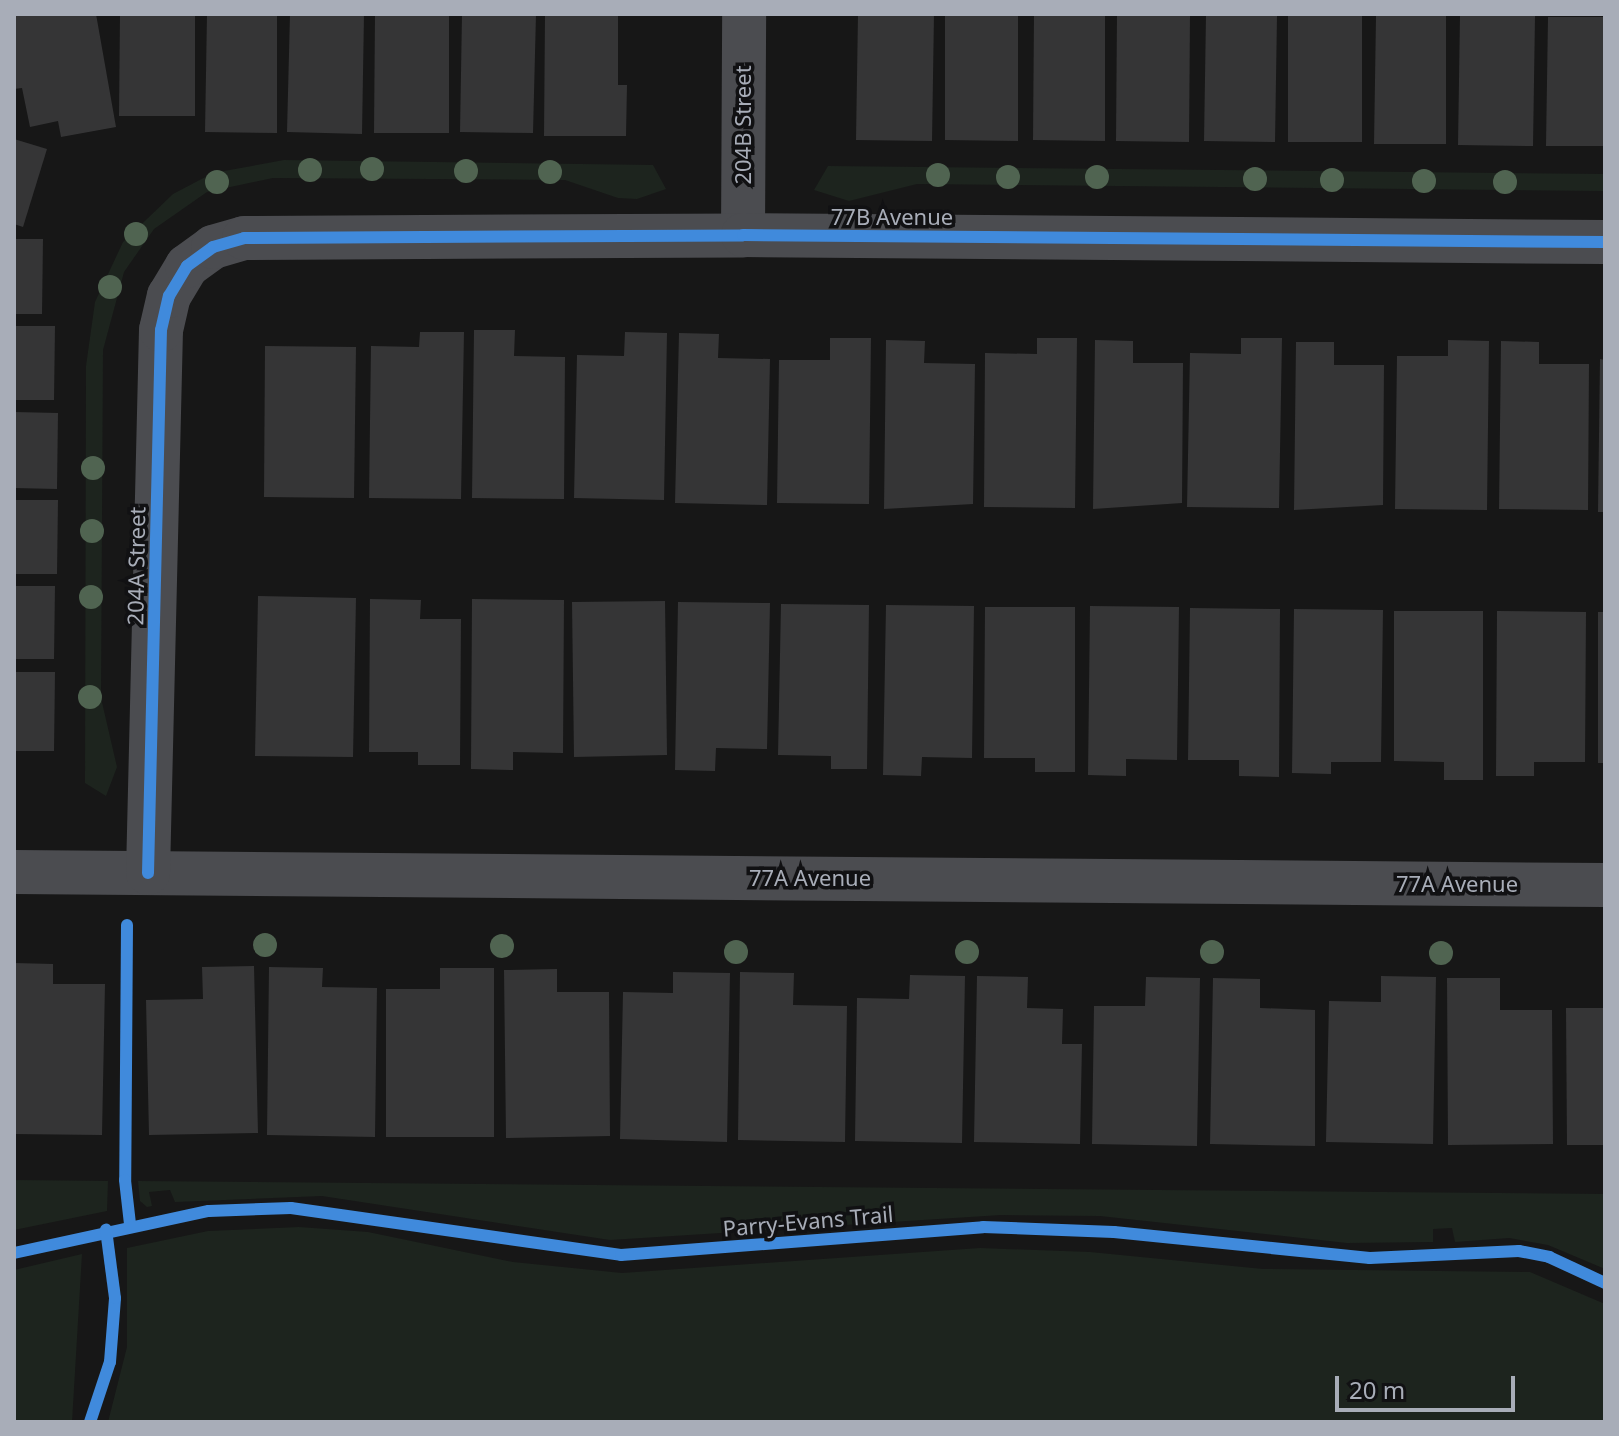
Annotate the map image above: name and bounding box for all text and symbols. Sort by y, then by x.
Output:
street label: 204B Street [730,65,756,185]
street label: 77B Avenue [831,204,953,230]
street label: 204A Street [122,506,150,626]
street label: 77A Avenue [749,865,871,891]
street label: 77A Avenue [1396,871,1518,897]
street label: Parry-Evans Trail [722,1200,894,1242]
scale bar [1339,1360,1519,1410]
text: 20 m [1349,1373,1405,1406]

